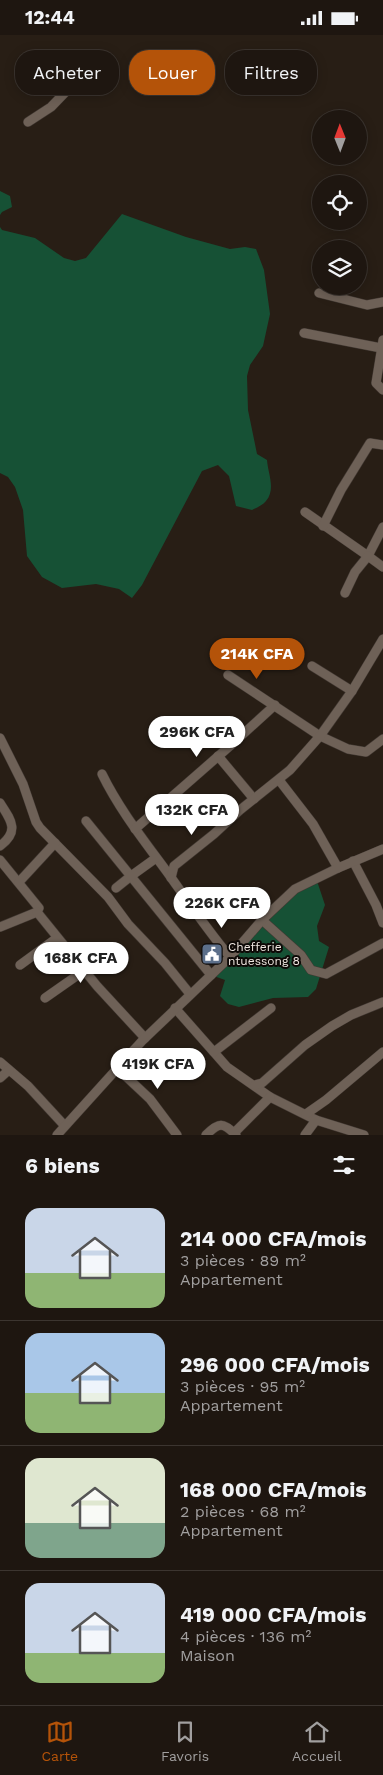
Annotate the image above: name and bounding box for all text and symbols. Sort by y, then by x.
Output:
text: 12:44 [25,6,75,29]
chip: Acheter [15,50,119,95]
chip: Louer [129,50,215,95]
chip: Filtres [225,50,317,95]
north arrow [312,110,368,165]
map controls [312,110,367,295]
button: locate [312,175,367,230]
button: layers [312,240,367,295]
pin: 214K CFA [205,637,309,680]
text: 214K CFA [221,644,293,663]
pin: 296K CFA [145,715,249,758]
text: 296K CFA [159,722,235,741]
pin: 132K CFA [140,793,244,836]
text: 132K CFA [156,800,228,819]
pin: 226K CFA [170,887,274,929]
text: 226K CFA [184,893,260,912]
place label: Chefferie ntuessong 8 [228,940,300,968]
pin: 168K CFA [29,941,133,984]
public building icon: Chefferie ntuessong 8 [200,942,224,966]
text: 168K CFA [45,948,117,967]
pin: 419K CFA [106,1047,210,1090]
text: 419K CFA [122,1054,194,1073]
icon: filters [330,1151,358,1179]
text: 6 biens [25,1153,100,1178]
text: 214 000 CFA/mois [180,1226,367,1251]
icon: home [65,1228,125,1288]
text: 3 pièces · 89 m² [180,1251,306,1270]
text: Appartement [180,1270,283,1289]
text: 296 000 CFA/mois [180,1352,370,1377]
icon: home [65,1353,125,1413]
text: 3 pièces · 95 m² [180,1377,305,1396]
text: Appartement [180,1396,283,1415]
text: 168 000 CFA/mois [180,1477,367,1502]
icon: home [65,1478,125,1538]
text: 2 pièces · 68 m² [180,1502,306,1521]
text: Appartement [180,1521,283,1540]
text: 419 000 CFA/mois [180,1602,366,1627]
icon: home [65,1603,125,1663]
text: 4 pièces · 136 m² [180,1627,311,1646]
text: Maison [180,1646,235,1665]
tab: Carte [41,1718,78,1764]
tab: Favoris [161,1718,209,1764]
tab: Accueil [292,1718,342,1764]

